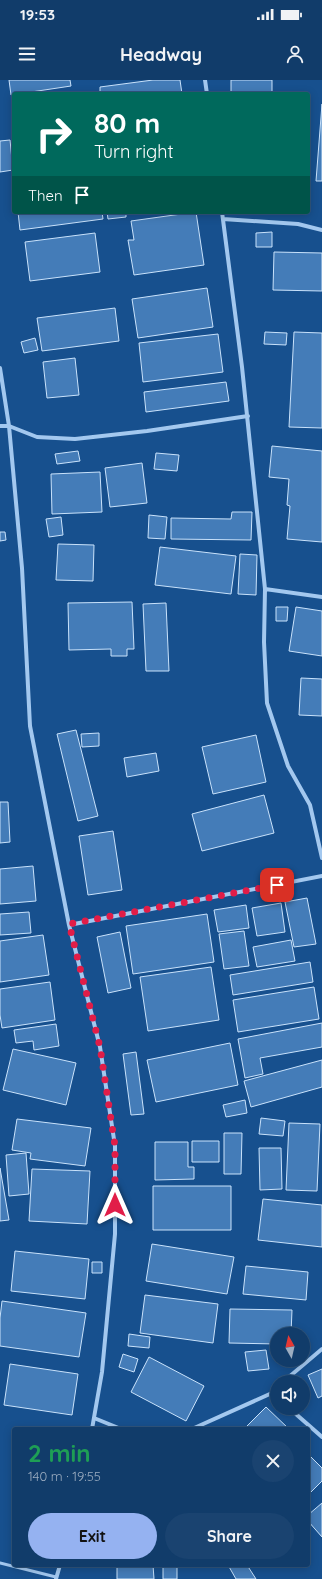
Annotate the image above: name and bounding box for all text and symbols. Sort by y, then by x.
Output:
text: 19:53 [20,5,55,24]
icon: menu [16,43,38,65]
text: Headway [120,43,202,66]
icon: person [284,43,306,65]
text: 80 m [94,105,160,140]
icon: right [28,108,80,160]
text: Turn right [94,140,174,163]
icon: arrive [71,184,93,206]
text: Then [28,186,63,205]
pin [260,868,294,902]
icon: arrive [266,874,288,896]
position arrow [94,1184,136,1226]
north arrow [270,1327,310,1367]
map controls [270,1327,310,1415]
button: sound [270,1375,310,1415]
text: 2 min [28,1438,90,1468]
button: close [252,1440,294,1482]
text: 140 m · 19:55 [28,1468,101,1484]
button: Exit [28,1513,157,1559]
button: Share [165,1513,294,1559]

